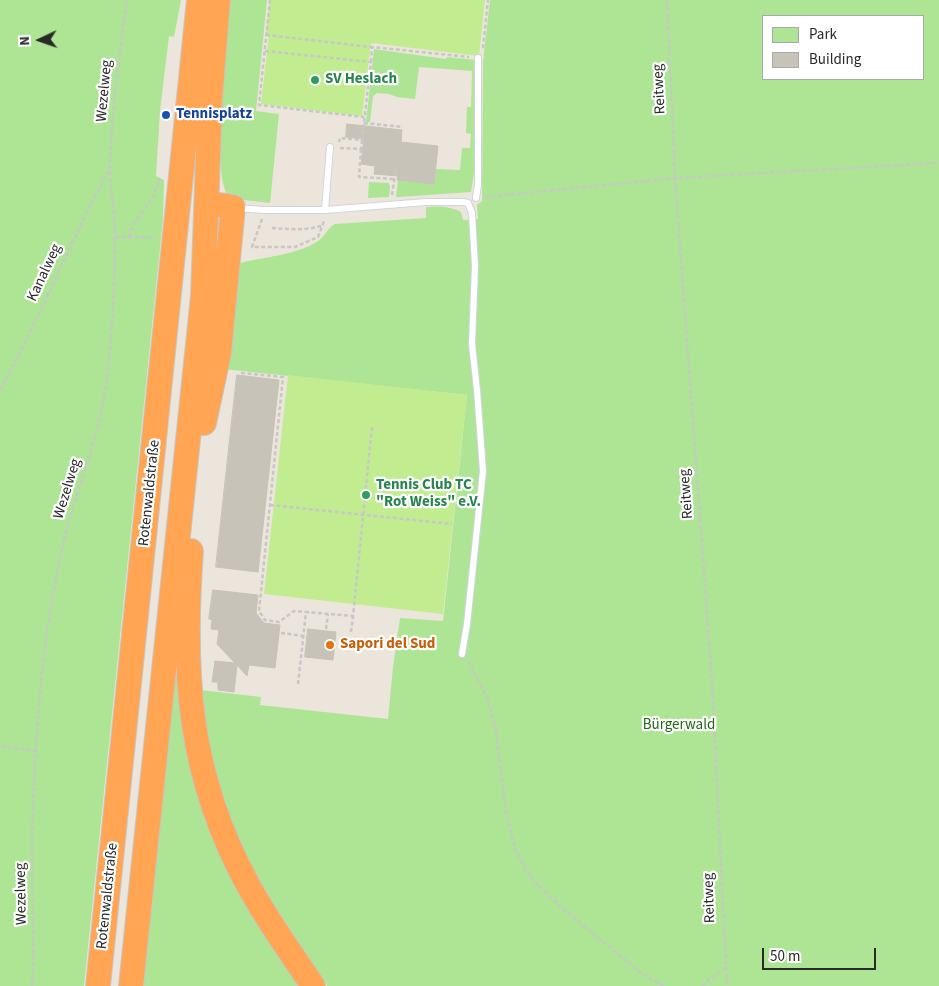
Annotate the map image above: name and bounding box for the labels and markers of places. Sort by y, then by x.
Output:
place label: SV Heslach [325,71,397,89]
marker: SV Heslach [309,74,321,86]
place label: Tennisplatz [176,106,252,124]
marker: Tennisplatz [160,109,172,121]
place label: Tennis Club TC "Rot Weiss" e.V. [376,477,481,512]
marker: Tennis Club TC "Rot Weiss" e.V. [360,489,372,501]
place label: Sapori del Sud [340,636,435,654]
marker: Sapori del Sud [324,639,336,651]

